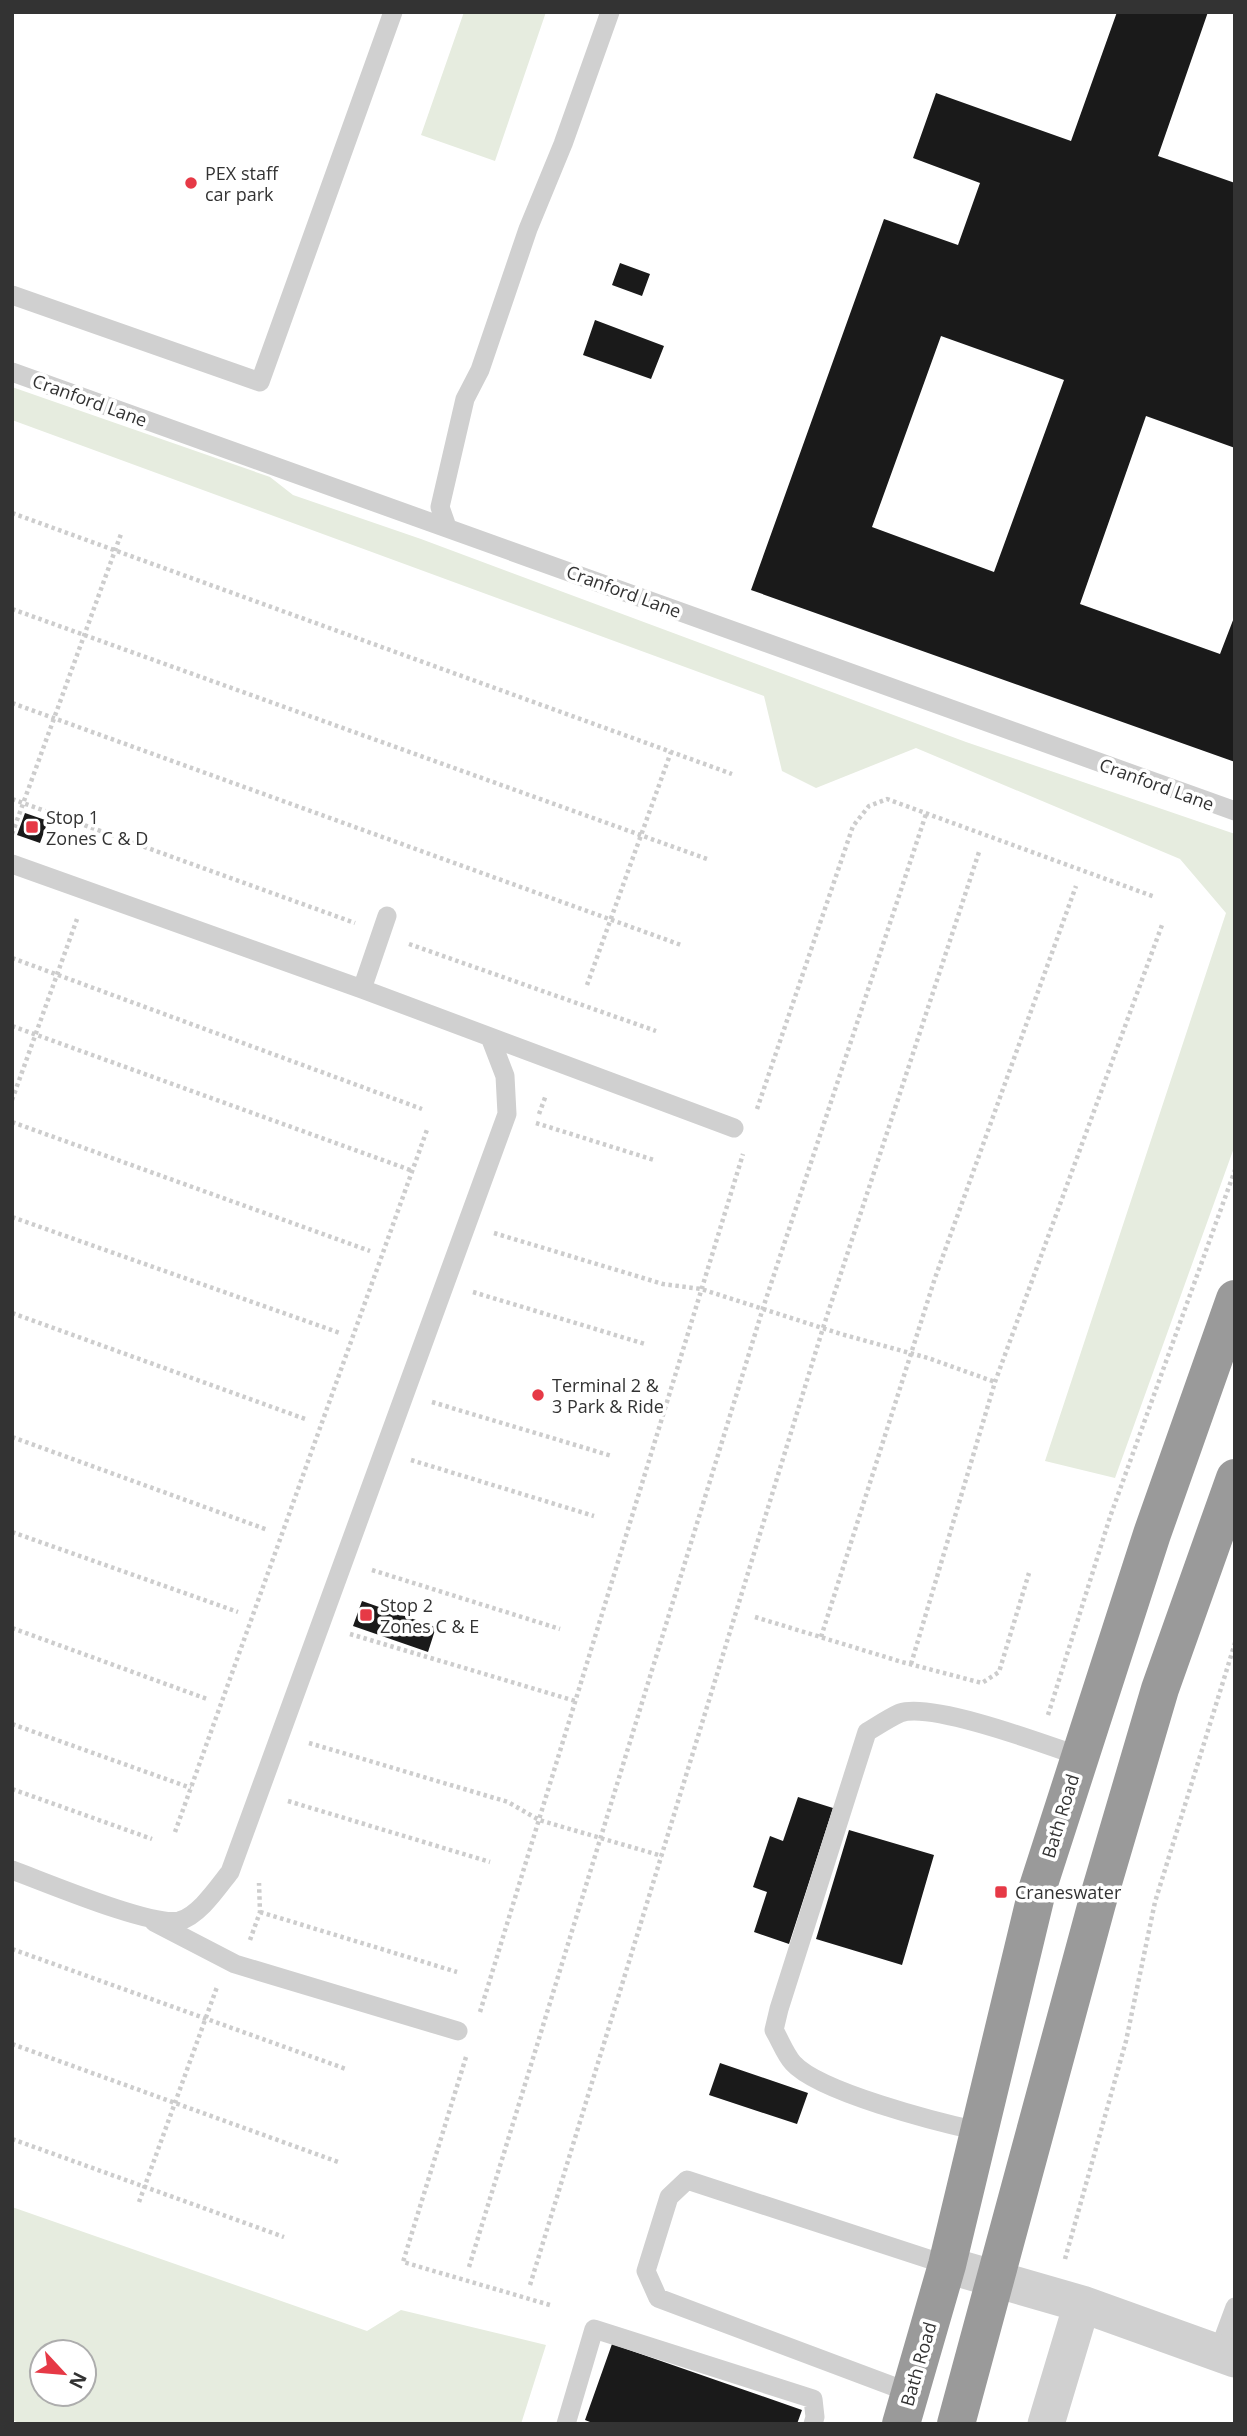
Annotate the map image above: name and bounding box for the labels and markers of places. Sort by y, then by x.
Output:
place label: PEX staff car park [205,161,279,206]
marker: PEX staff car park [183,175,199,191]
place label: Stop 1 Zones C & D [46,805,148,850]
marker: Stop 1 Zones C & D [24,819,40,835]
place label: Terminal 2 & 3 Park & Ride [552,1373,664,1418]
marker: Terminal 2 & 3 Park & Ride [530,1387,546,1403]
place label: Stop 2 Zones C & E [380,1593,479,1638]
marker: Stop 2 Zones C & E [358,1607,374,1623]
place label: Craneswater [1015,1880,1122,1904]
marker: Craneswater [993,1884,1009,1900]

